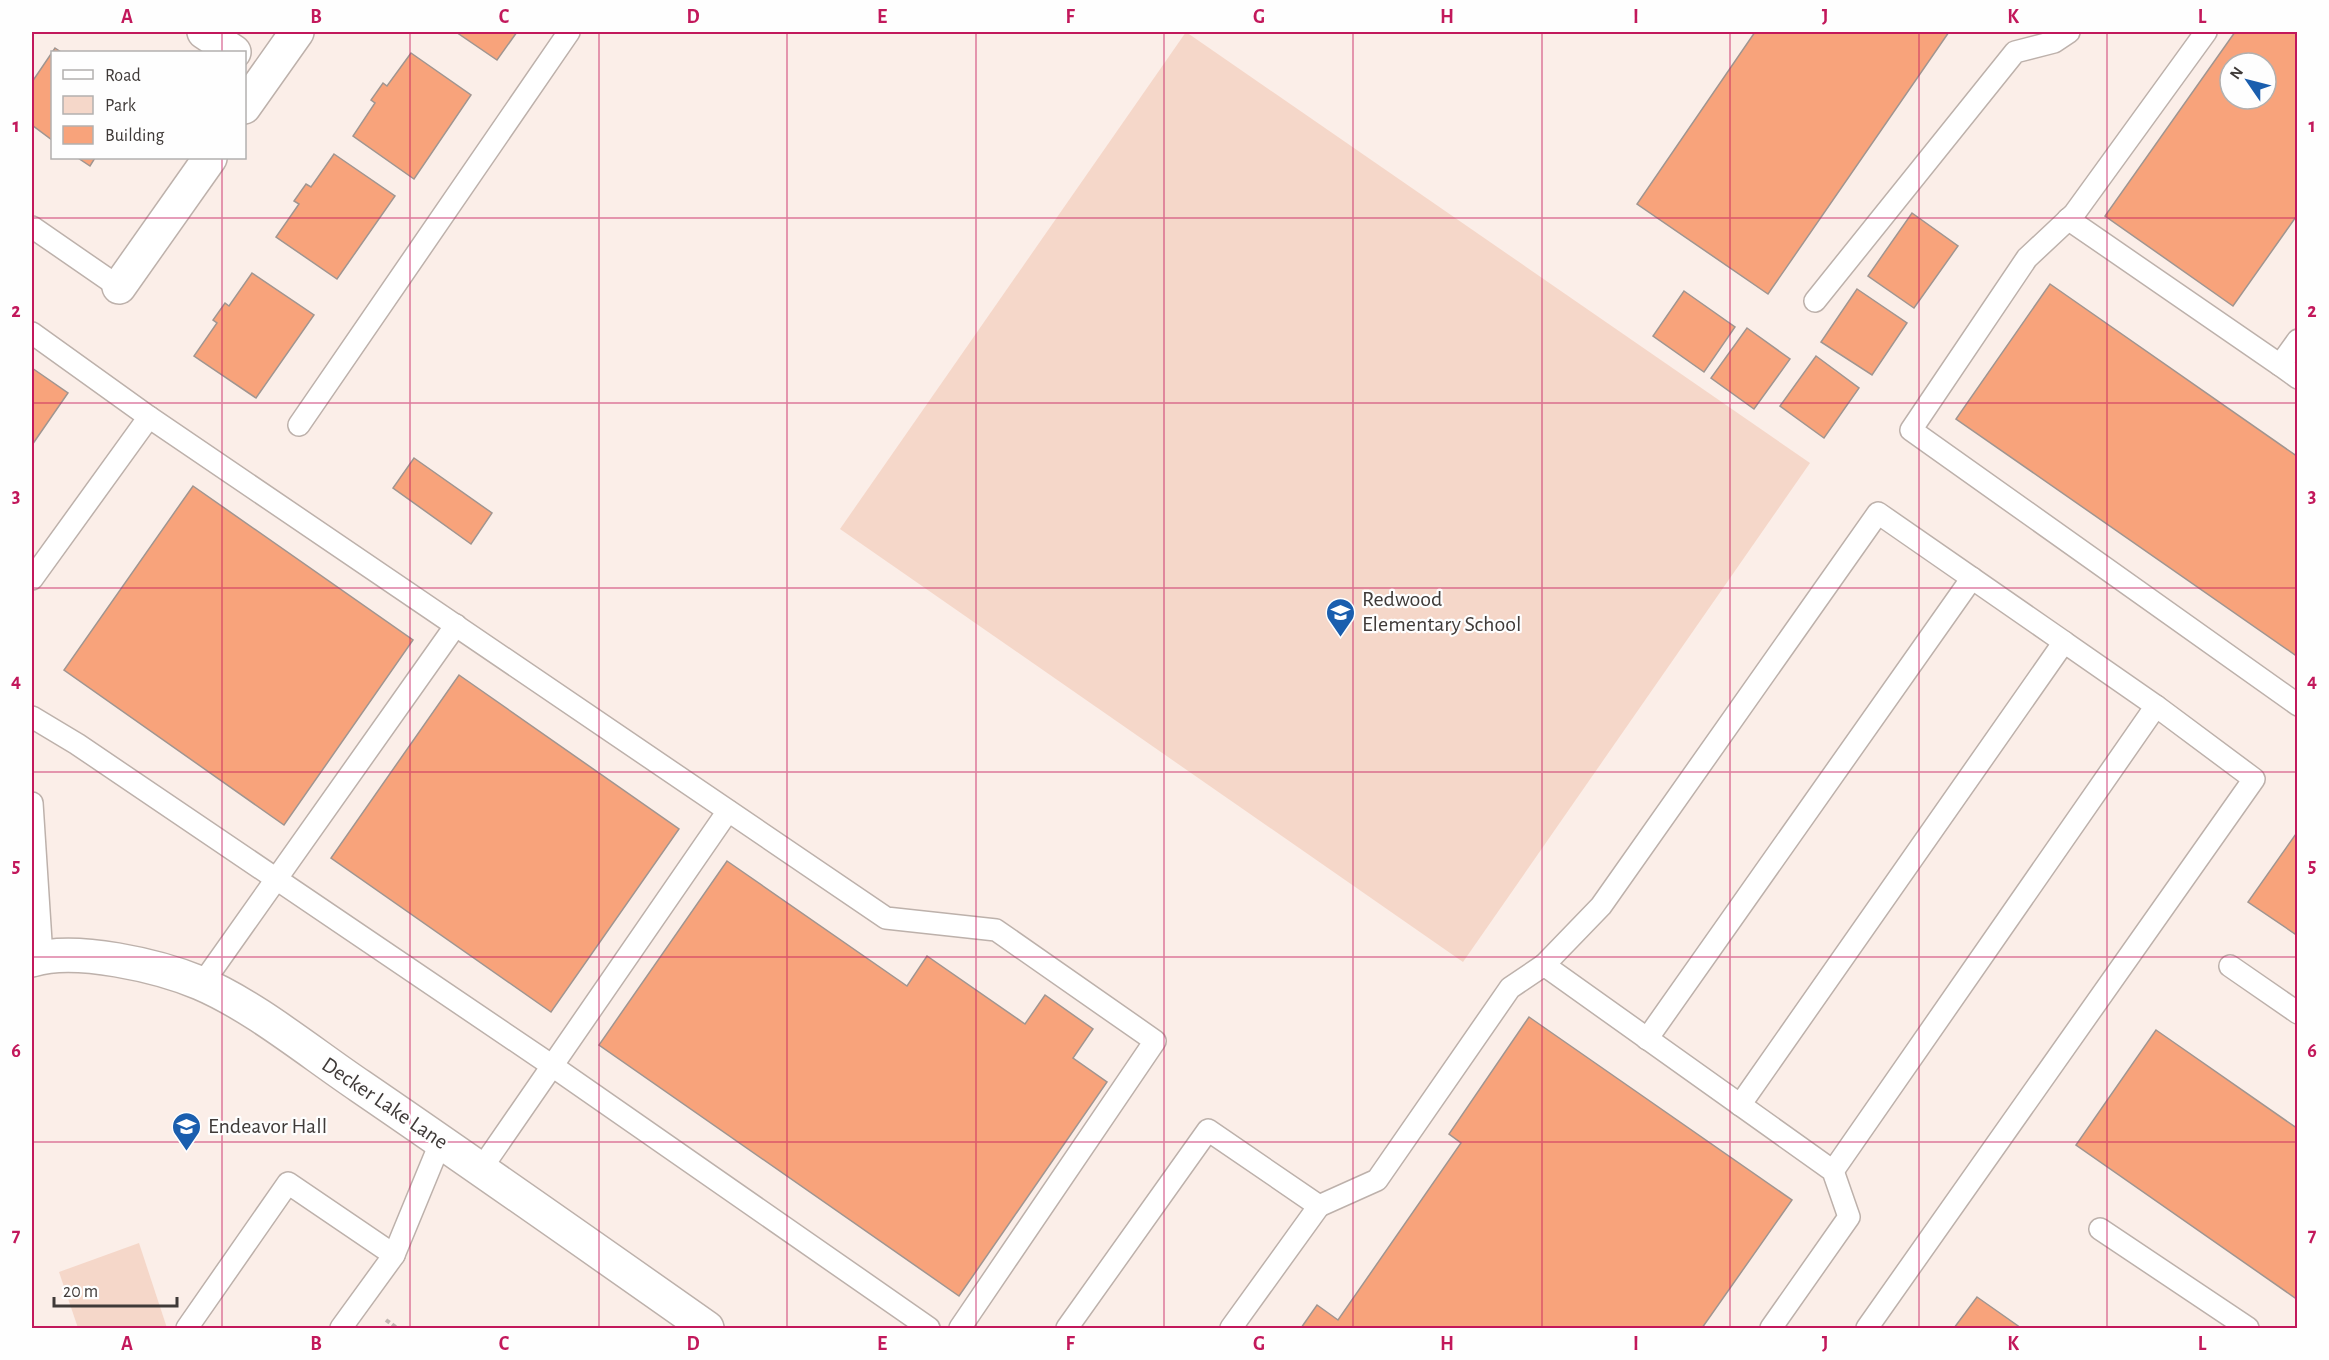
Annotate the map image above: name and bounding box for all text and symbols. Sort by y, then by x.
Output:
text: A [121,7,133,27]
text: B [310,7,322,27]
text: C [499,7,510,27]
text: D [686,7,700,27]
text: E [877,7,887,27]
text: F [1065,7,1075,27]
text: G [1253,7,1265,27]
text: H [1440,7,1454,27]
text: I [1633,7,1639,27]
text: J [1822,7,1828,27]
text: K [2007,7,2019,27]
text: L [2198,7,2207,27]
legend [51,51,246,159]
north arrow [2218,51,2278,111]
text: N [2227,64,2246,82]
text: Road [105,67,141,85]
text: Park [105,97,137,115]
text: 1 [12,116,20,136]
text: 1 [2308,116,2316,136]
text: Building [105,127,165,145]
text: 2 [11,301,21,321]
text: 2 [2307,301,2317,321]
text: 3 [12,486,20,506]
text: 3 [2308,486,2316,506]
place label: Redwood Elementary School [1362,588,1522,635]
school or university icon: Redwood Elementary School [1325,596,1357,638]
text: 4 [11,671,21,691]
text: 4 [2307,671,2317,691]
text: 5 [12,856,20,876]
text: 5 [2308,856,2316,876]
text: 6 [11,1041,21,1061]
text: 6 [2307,1041,2317,1061]
street label: Decker Lake Lane [318,1053,452,1153]
school or university icon: Endeavor Hall [171,1110,203,1152]
place label: Endeavor Hall [208,1115,327,1137]
text: 7 [12,1225,21,1245]
text: 7 [2308,1225,2317,1245]
scale bar [54,1270,177,1308]
text: 20 m [63,1283,98,1301]
text: A [121,1334,133,1354]
text: B [310,1334,322,1354]
text: C [499,1334,510,1354]
text: D [686,1334,700,1354]
text: E [877,1334,887,1354]
text: F [1065,1334,1075,1354]
text: G [1253,1334,1265,1354]
text: H [1440,1334,1454,1354]
text: I [1633,1334,1639,1354]
text: J [1822,1334,1828,1354]
text: K [2007,1334,2019,1354]
text: L [2198,1334,2207,1354]

